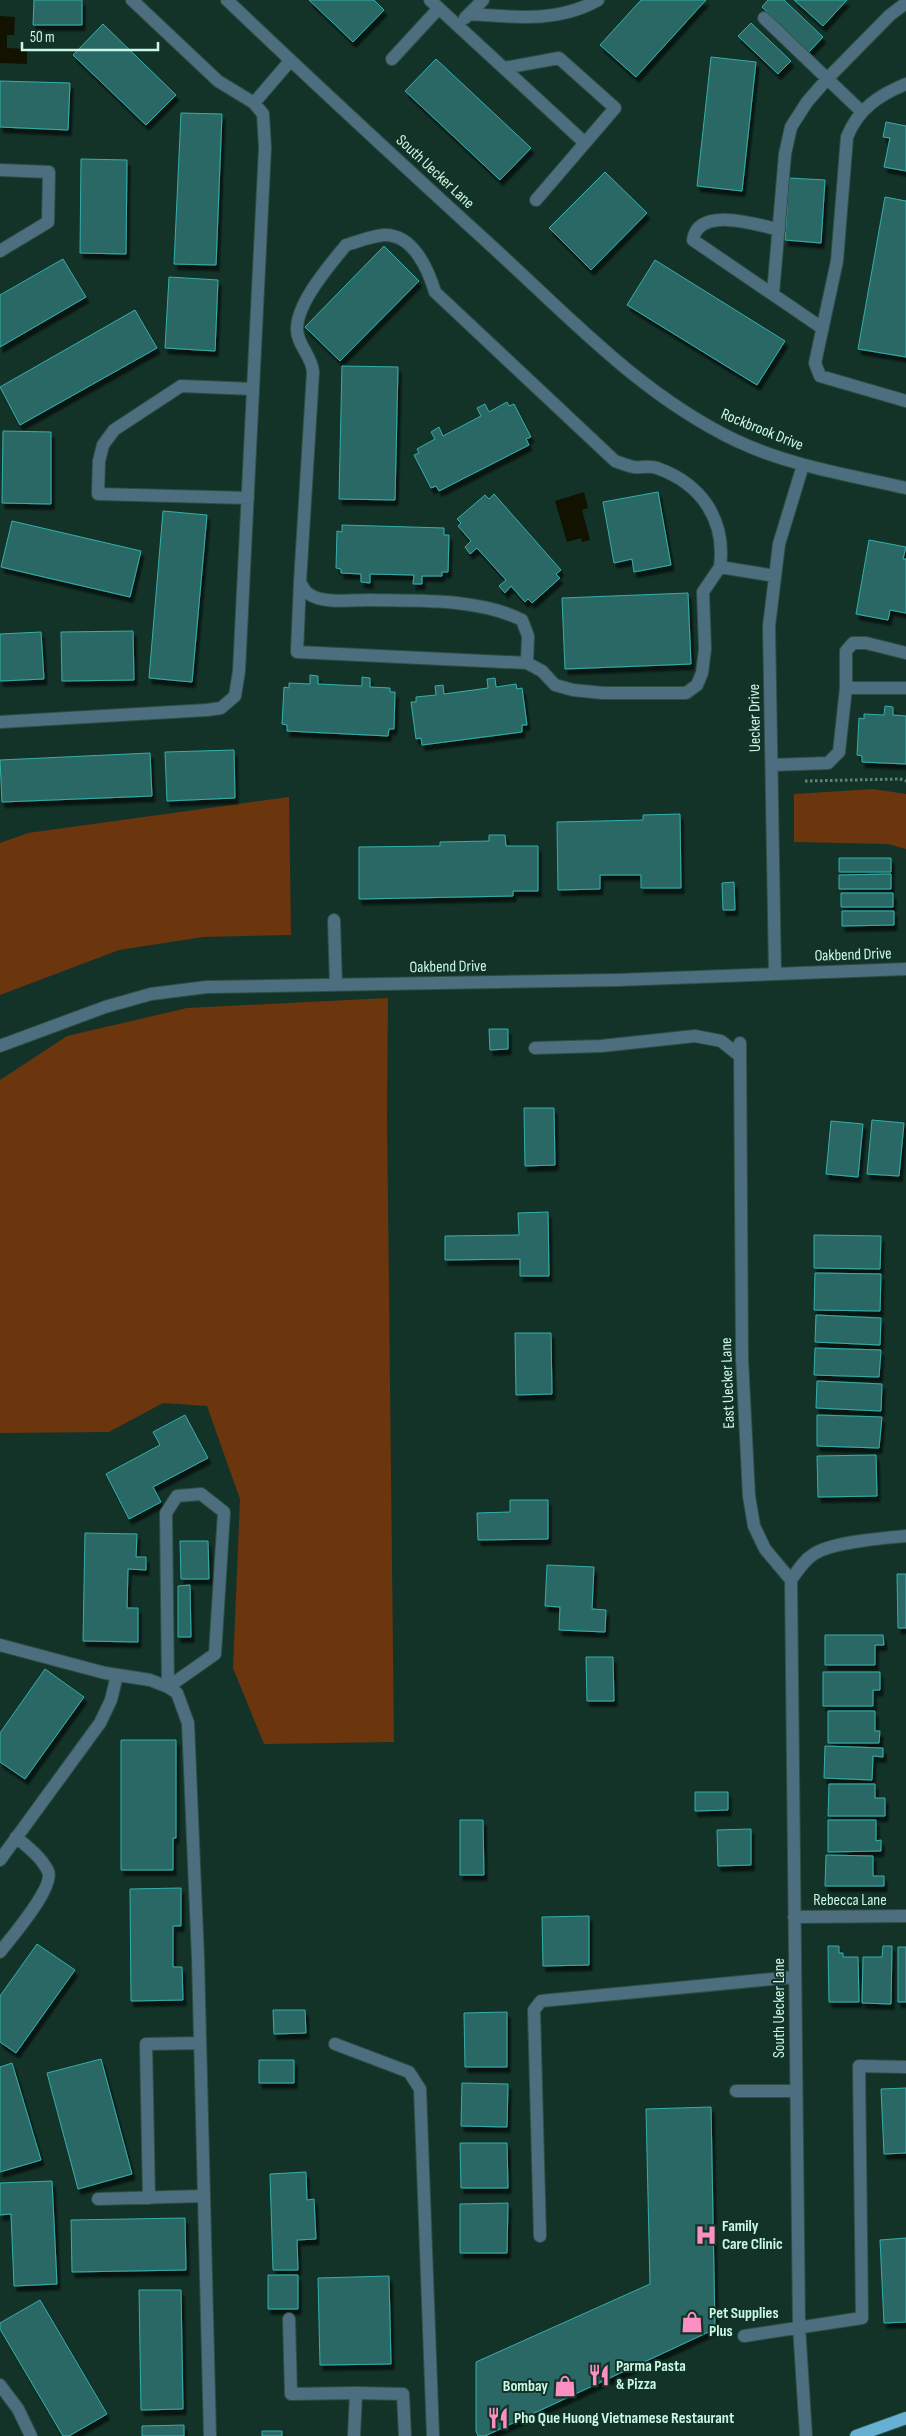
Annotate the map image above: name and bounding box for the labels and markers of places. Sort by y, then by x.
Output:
place label: Family Care Clinic [722,2217,783,2254]
hospital icon: Family Care Clinic [693,2222,719,2248]
place label: Pet Supplies Plus [709,2304,779,2341]
shop icon: Pet Supplies Plus [679,2309,705,2335]
place label: Parma Pasta & Pizza [616,2357,686,2394]
restaurant icon: Parma Pasta & Pizza [586,2362,612,2388]
shop icon: Bombay [552,2373,578,2399]
place label: Bombay [503,2377,548,2396]
restaurant icon: Pho Que Huong Vietnamese Restaurant [485,2405,511,2431]
place label: Pho Que Huong Vietnamese Restaurant [514,2409,734,2428]

